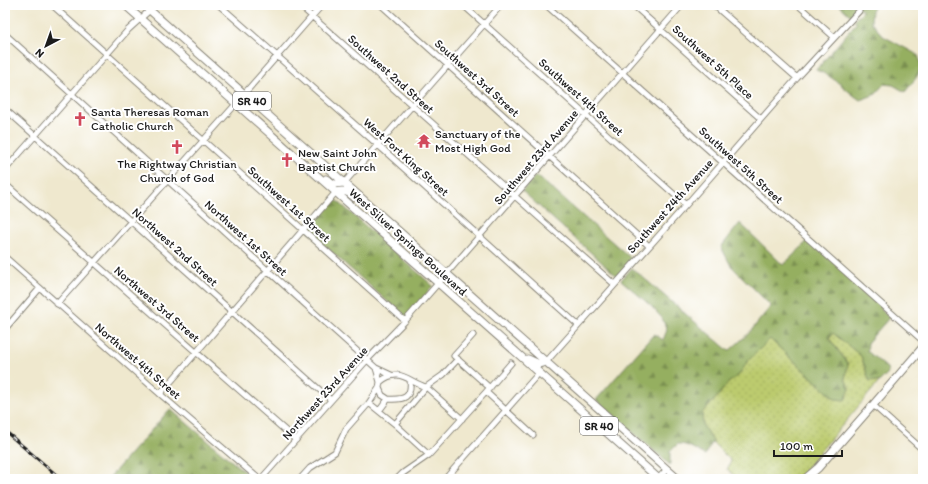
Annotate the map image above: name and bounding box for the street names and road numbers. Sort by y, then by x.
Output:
street label: Southwest 5th Place [670,22,757,102]
street label: Southwest 2nd Street [345,32,437,117]
street label: Southwest 3rd Street [432,36,523,120]
street label: Southwest 4th Street [536,55,627,139]
road number: SR 40 [233,92,271,110]
street label: Southwest 23rd Avenue [491,106,581,207]
street label: West Fort King Street [360,115,452,199]
street label: Southwest 5th Street [696,124,786,207]
street label: Southwest 24th Avenue [624,156,716,256]
street label: Southwest 1st Street [245,163,334,245]
street label: West Silver Springs Boulevard [346,185,470,299]
street label: Northwest 1st Street [202,197,291,279]
street label: Northwest 2nd Street [129,205,221,289]
street label: Northwest 3rd Street [111,263,203,345]
street label: Northwest 4th Street [92,320,184,402]
street label: Northwest 23rd Avenue [279,343,371,443]
road number: SR 40 [580,417,618,435]

